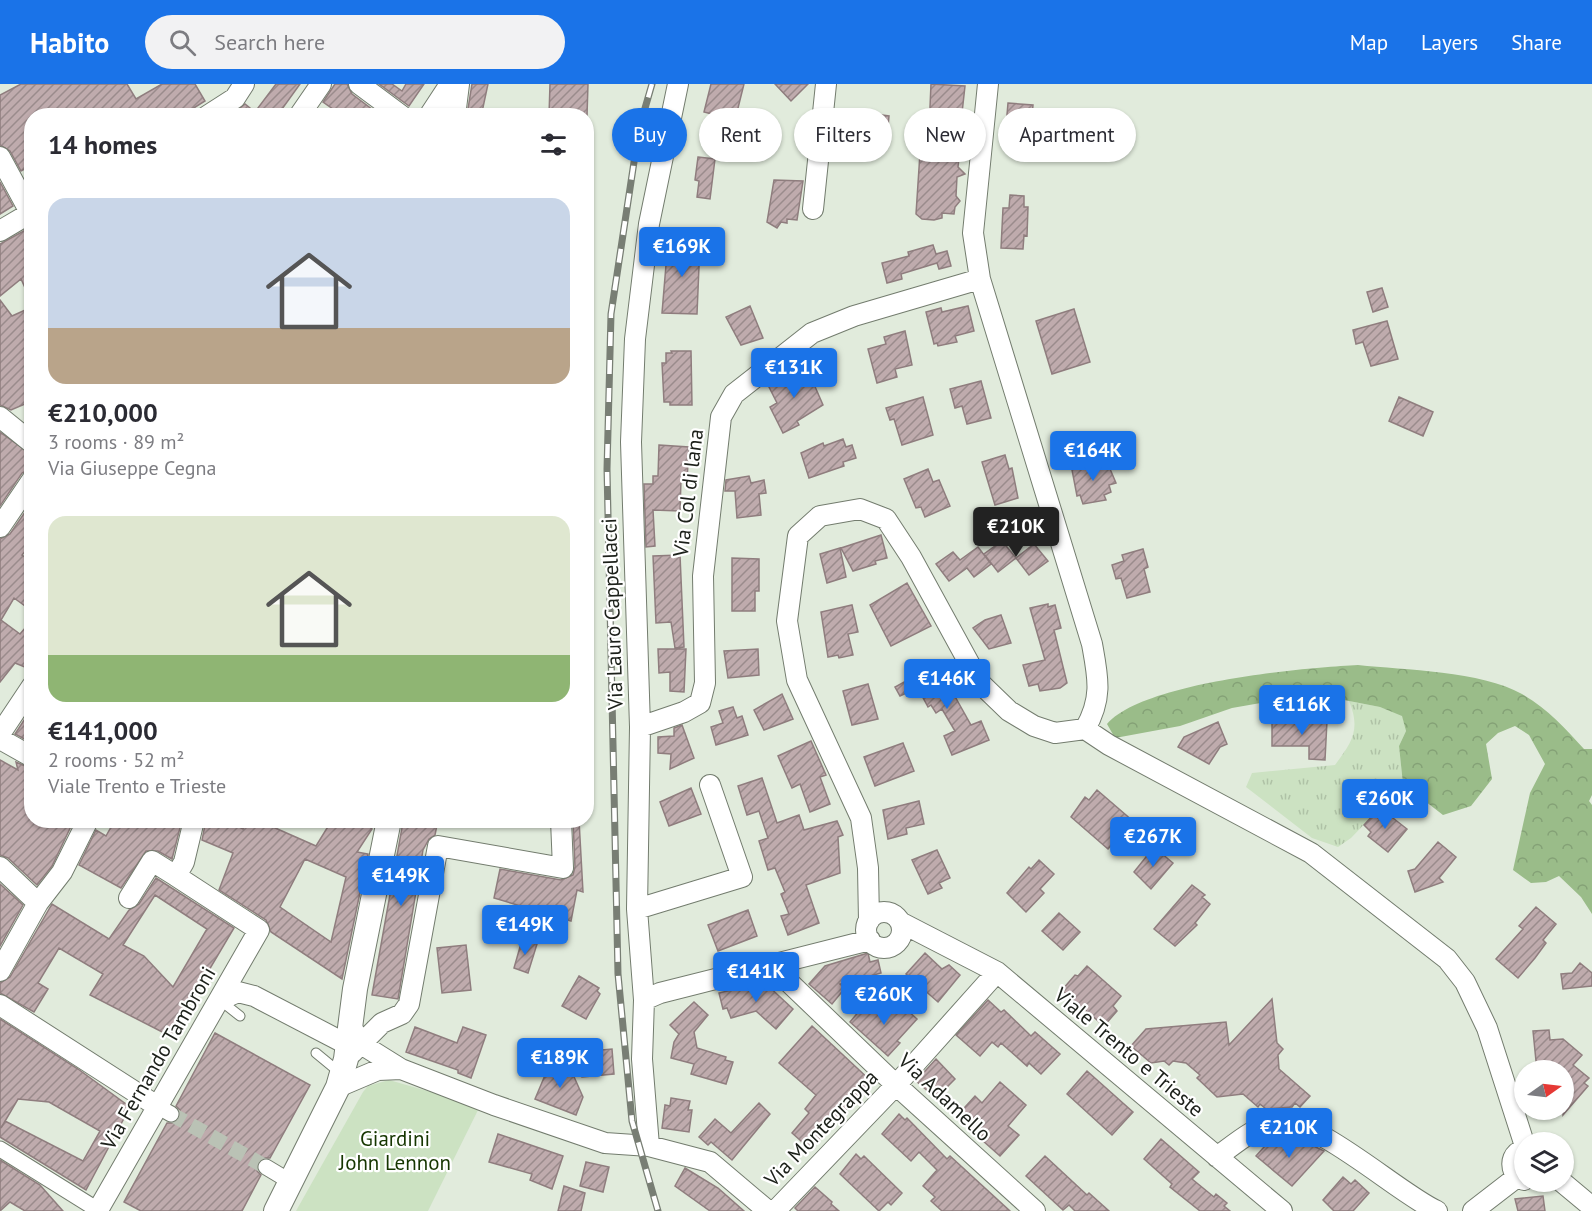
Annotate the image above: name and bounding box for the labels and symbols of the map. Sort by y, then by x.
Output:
pin: €169K [640,227,724,278]
pin: €131K [752,348,836,399]
street label: Via Col di lana [667,427,709,560]
pin: €164K [1051,431,1135,482]
pin: €210K [974,507,1058,558]
street label: Via Lauro Cappellacci [595,518,629,711]
pin: €146K [905,659,989,710]
pin: €116K [1260,685,1344,736]
pin: €260K [1343,779,1427,830]
pin: €267K [1111,817,1195,868]
pin: €149K [359,856,443,907]
pin: €149K [483,905,567,956]
pin: €141K [714,952,798,1003]
street label: Via Fernando Tambroni [94,962,221,1155]
pin: €260K [842,975,926,1026]
street label: Viale Trento e Trieste [1048,981,1209,1122]
pin: €189K [518,1038,602,1089]
street label: Via Adamello [892,1046,997,1147]
north arrow [1514,1060,1574,1120]
street label: Via Montegrappa [758,1064,884,1193]
pin: €210K [1247,1108,1331,1159]
park label: Giardini John Lennon [338,1125,451,1176]

